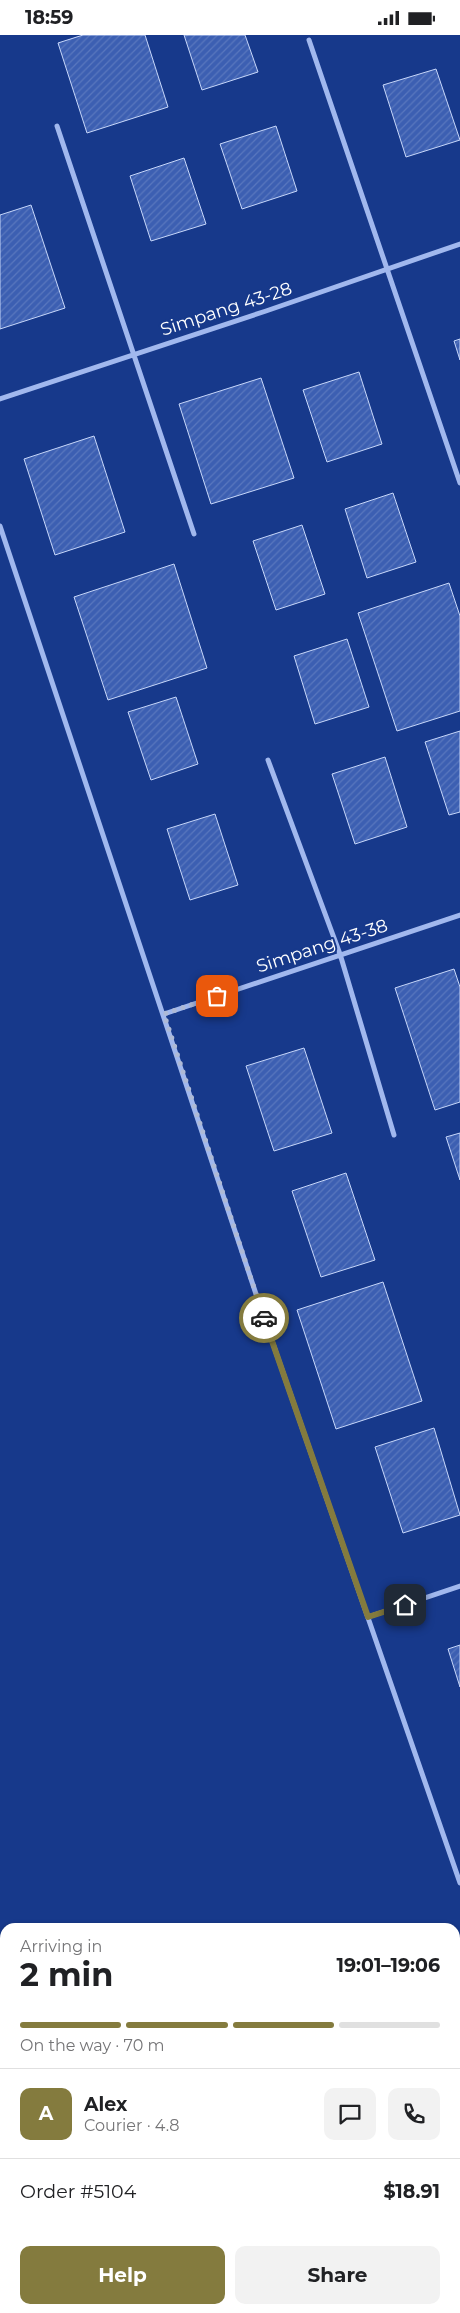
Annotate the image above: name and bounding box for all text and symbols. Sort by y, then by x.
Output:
text: 18:59 [25,6,73,29]
street label: Simpang 43-28 [157,277,295,341]
street label: Simpang 43-38 [253,914,391,978]
pin [196,975,238,1017]
icon: bag [203,982,231,1010]
courier [239,1293,289,1343]
icon: car [250,1304,278,1332]
pin [384,1584,426,1626]
icon: home [391,1591,419,1619]
text: Arriving in [20,1937,102,1956]
text: 19:01–19:06 [337,1954,440,1977]
text: 2 min [20,1955,113,1994]
text: On the way · 70 m [20,2036,164,2055]
button: chat [324,2088,376,2140]
button: phone [388,2088,440,2140]
text: Alex [84,2093,127,2116]
text: A [39,2102,53,2125]
text: Courier · 4.8 [84,2116,180,2135]
text: Order #5104 [20,2180,136,2203]
text: $18.91 [383,2180,440,2203]
button: Help [20,2246,225,2304]
button: Share [235,2246,440,2304]

